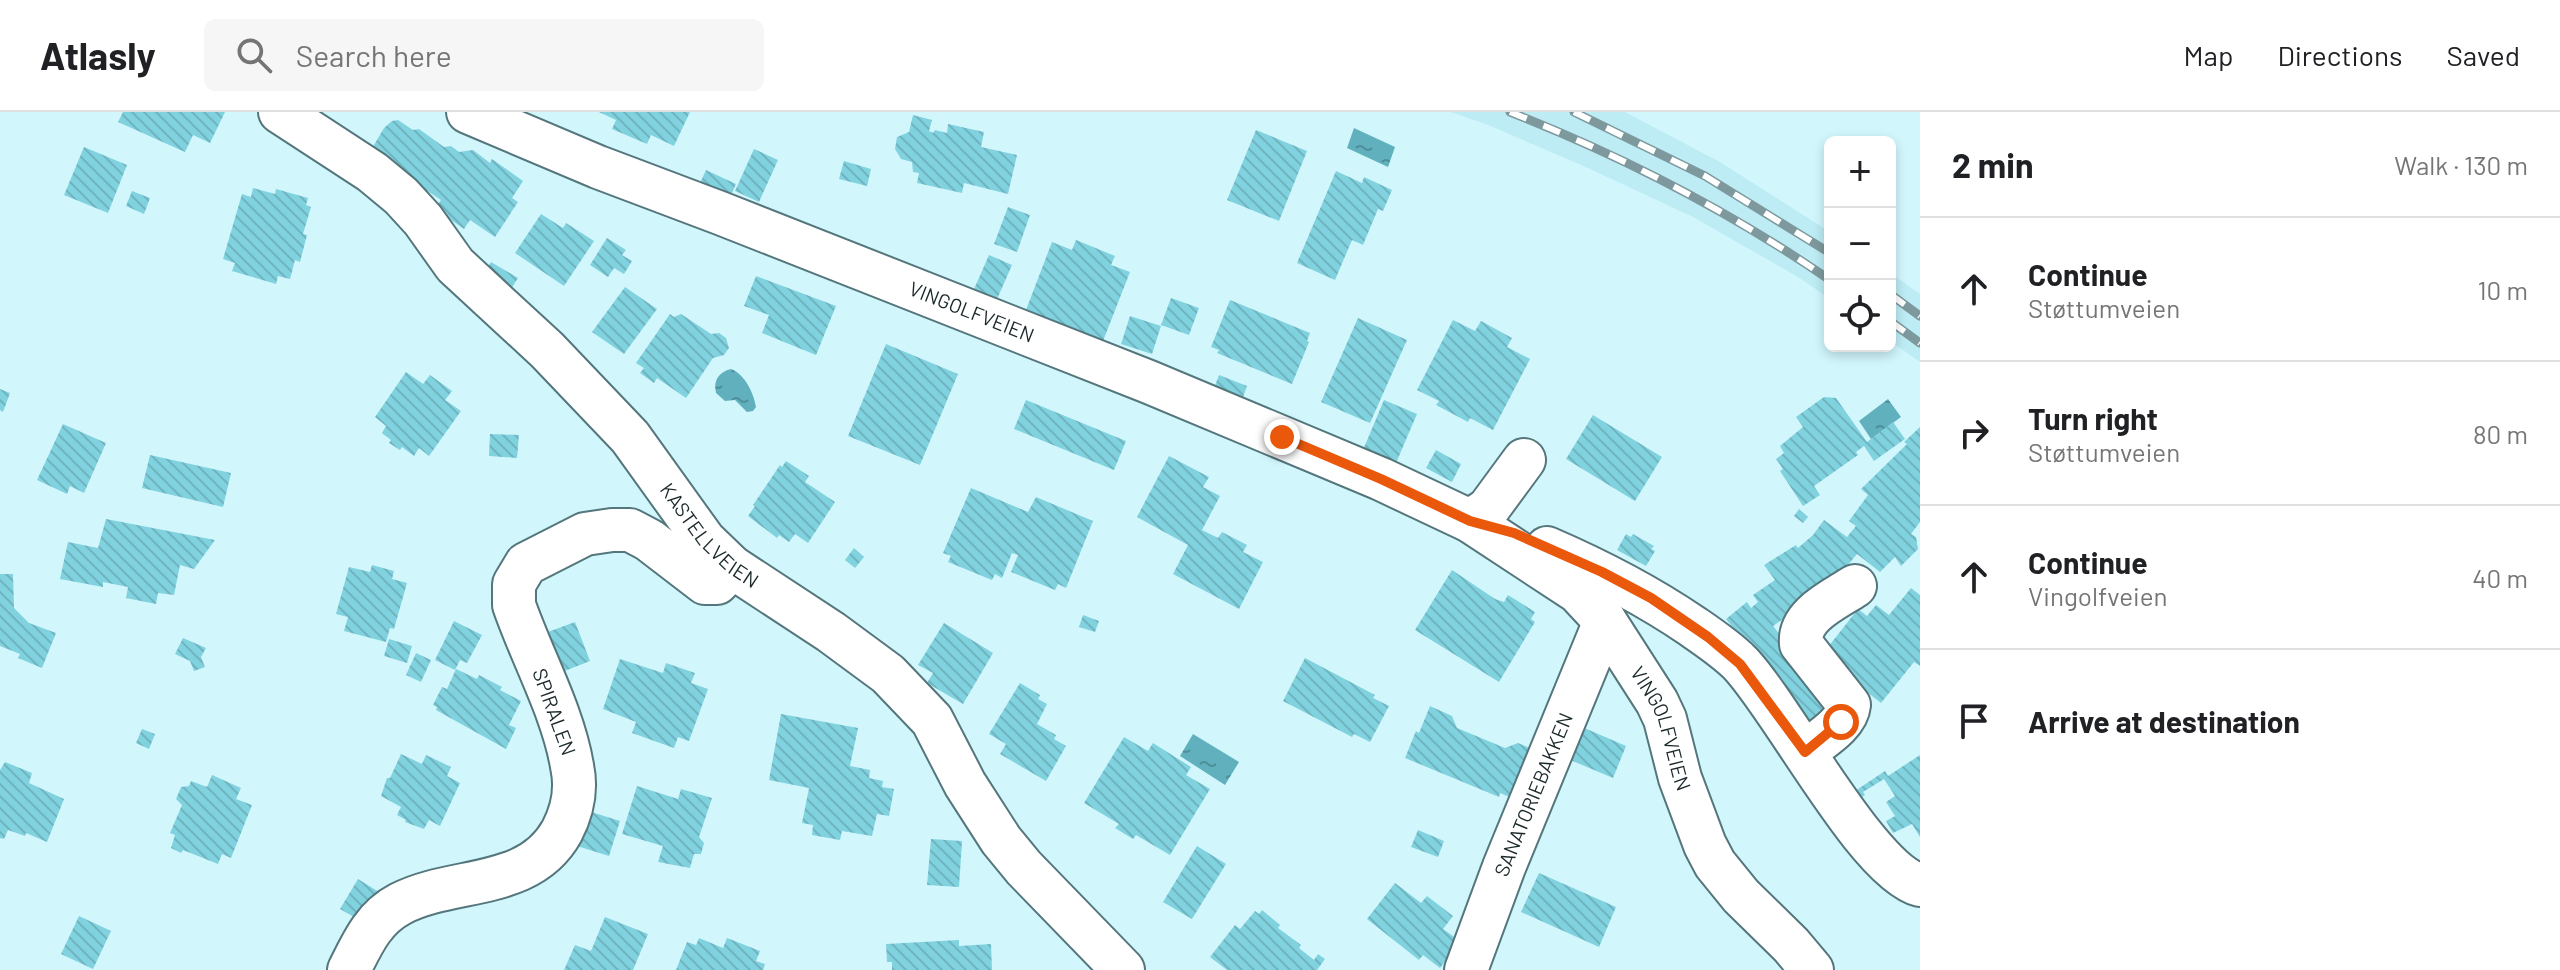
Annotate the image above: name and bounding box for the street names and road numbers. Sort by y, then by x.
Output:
street label: VINGOLFVEIEN [906,276,1038,347]
street label: KASTELLVEIEN [656,478,764,592]
street label: VINGOLFVEIEN [1626,661,1697,794]
street label: SPIRALEN [528,665,582,758]
street label: SANATORIEBAKKEN [1489,709,1577,880]

